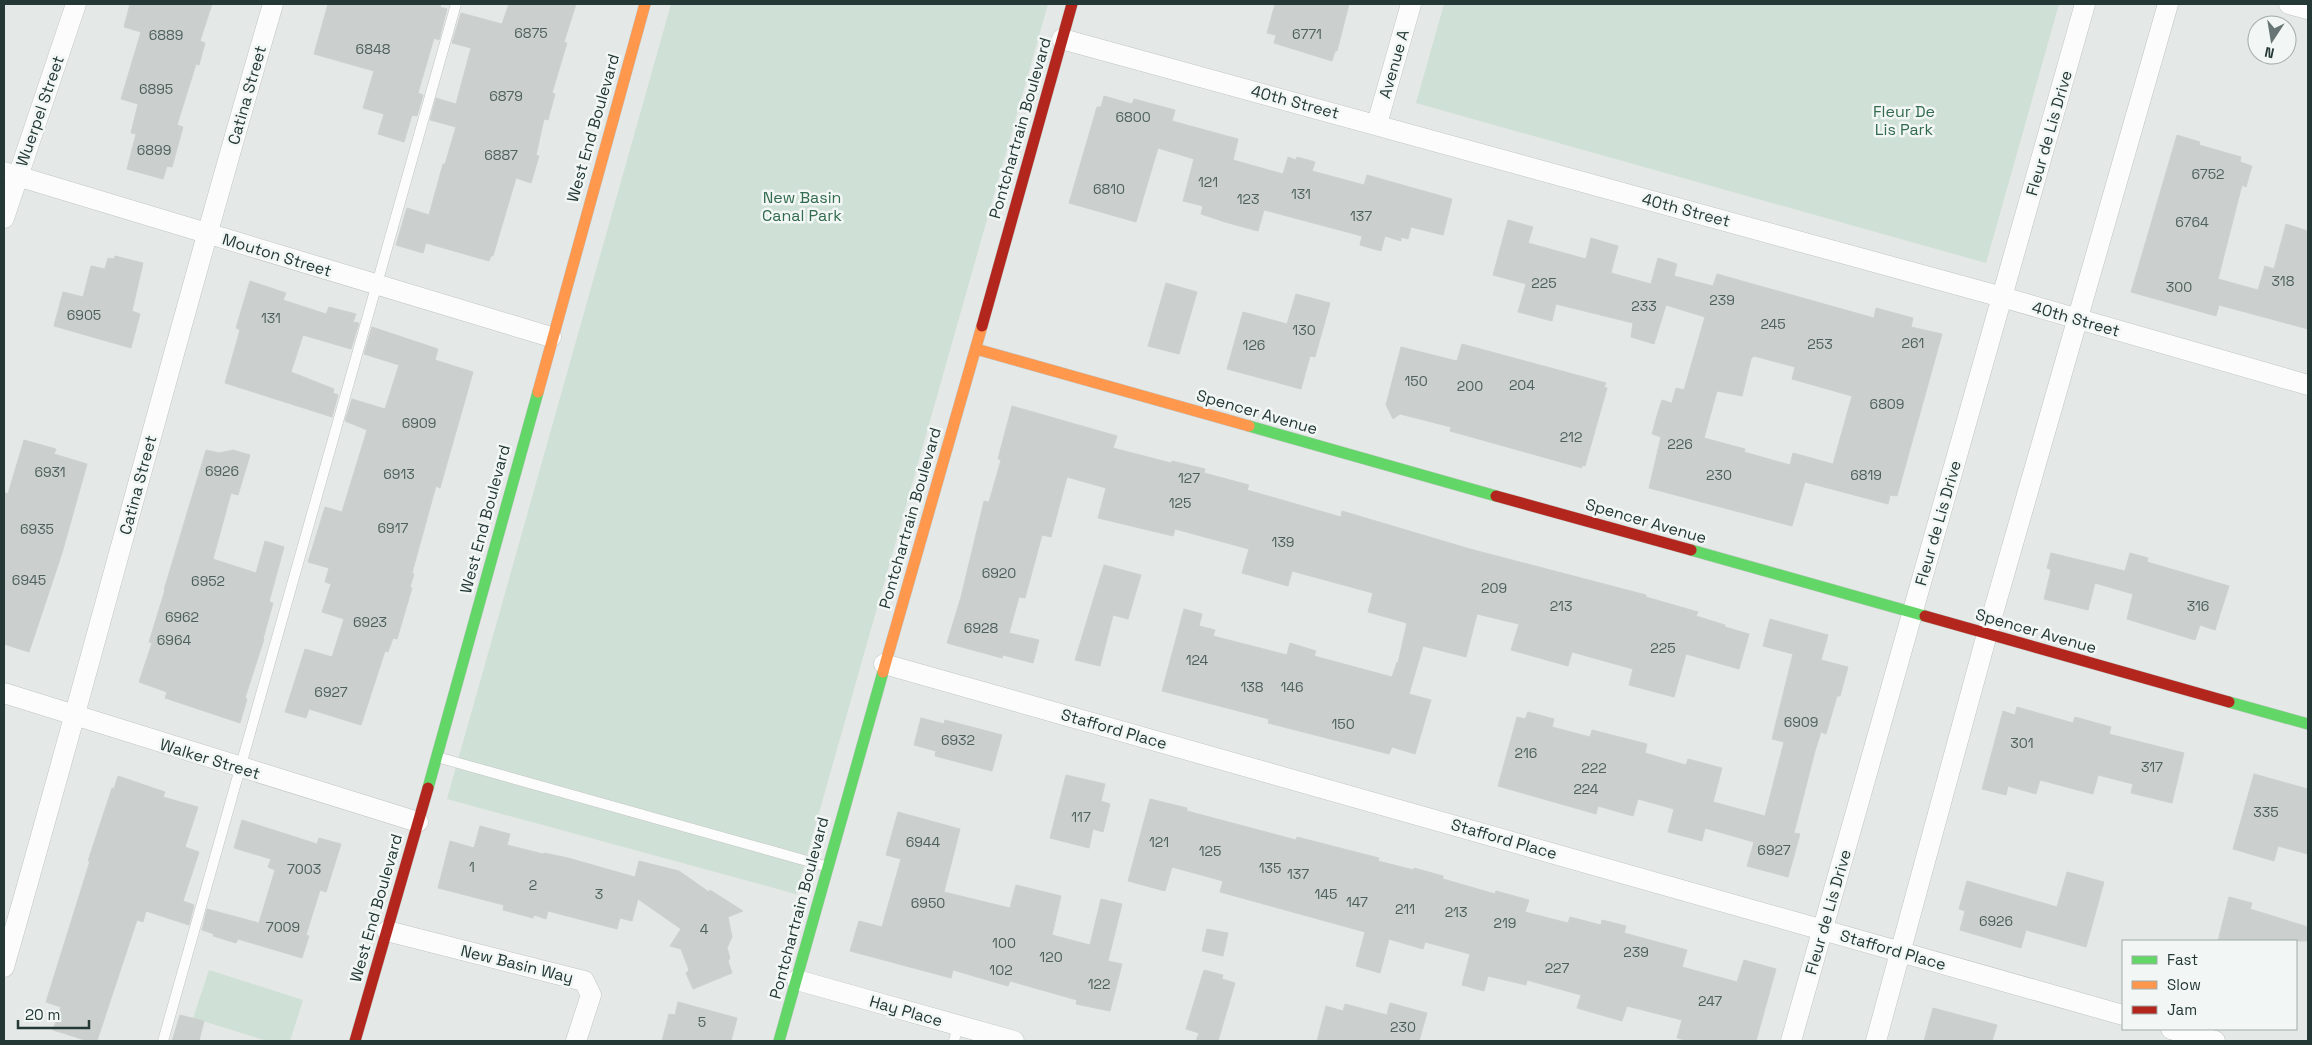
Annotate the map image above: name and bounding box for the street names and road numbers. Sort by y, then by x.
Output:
street label: Avenue A [1374,27,1414,101]
street label: Pontchartrain Boulevard [984,35,1056,221]
street label: Catina Street [223,43,271,147]
street label: West End Boulevard [562,51,624,205]
street label: Wuerpel Street [11,53,69,169]
street label: Fleur de Lis Drive [2021,68,2077,198]
street label: 40th Street [1249,80,1341,124]
street label: 40th Street [1640,188,1732,232]
street label: Mouton Street [220,228,334,282]
street label: 40th Street [2030,296,2122,342]
street label: Spencer Avenue [1194,385,1320,439]
street label: Pontchartrain Boulevard [874,425,946,611]
street label: Catina Street [115,433,161,537]
street label: West End Boulevard [455,442,515,596]
street label: Fleur de Lis Drive [1910,458,1966,588]
street label: Spencer Avenue [1583,494,1709,548]
street label: Spencer Avenue [1973,604,2099,658]
street label: Stafford Place [1059,704,1169,754]
street label: Walker Street [157,734,263,784]
street label: Stafford Place [1449,814,1559,864]
street label: Pontchartrain Boulevard [765,815,833,1001]
street label: West End Boulevard [345,831,407,985]
street label: Fleur de Lis Drive [1800,847,1856,977]
street label: Stafford Place [1838,925,1948,975]
street label: New Basin Way [458,940,576,988]
street label: Hay Place [867,991,945,1031]

